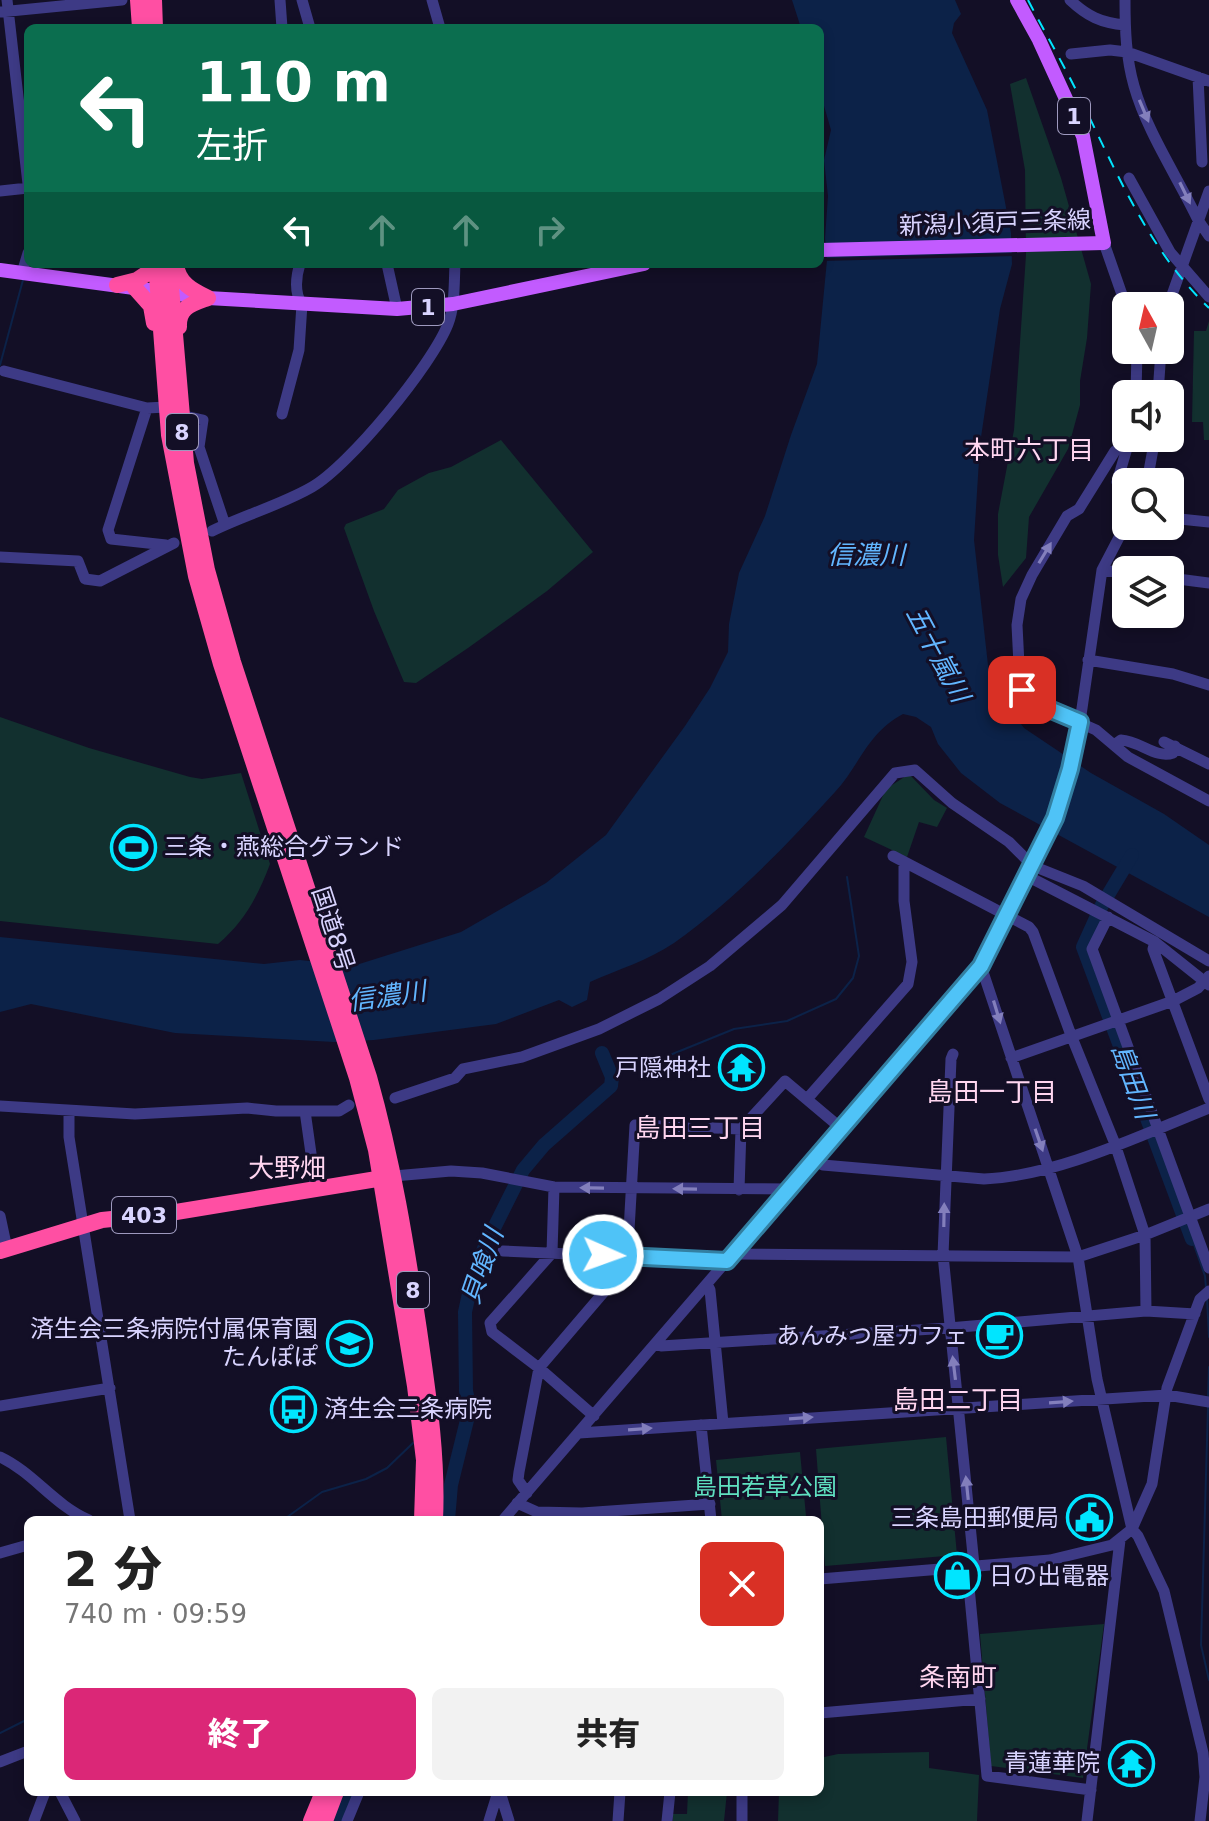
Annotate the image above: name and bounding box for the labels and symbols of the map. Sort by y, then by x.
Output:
road number: 1 [1058,98,1090,134]
one-way arrow [1137,99,1150,123]
one-way arrow [1178,181,1192,205]
street label: 新潟小須戸三条線 [899,206,1091,240]
road number: 1 [412,289,444,325]
north arrow [1112,292,1184,364]
road number: 8 [166,414,198,450]
district label: 本町六丁目 [964,435,1094,465]
water label: 信濃川 [827,540,908,570]
one-way arrow [1038,542,1052,564]
water label: 五十嵐川 [900,601,977,710]
pin [988,656,1056,724]
sports icon: 三条・燕総合グランド [109,823,157,871]
place label: 三条・燕総合グランド [164,833,404,861]
street label: 国道8号 [306,883,360,975]
water label: 信濃川 [346,975,431,1016]
one-way arrow [991,1000,1004,1024]
water label: 島田川 [1106,1039,1161,1126]
temple icon: 戸隠神社 [718,1044,766,1092]
place label: 戸隠神社 [615,1054,711,1082]
district label: 島田一丁目 [927,1077,1057,1107]
district label: 島田三丁目 [635,1113,765,1143]
one-way arrow [1034,1128,1046,1152]
district label: 大野畑 [248,1153,326,1183]
one-way arrow [579,1182,604,1194]
one-way arrow [672,1183,697,1195]
road number: 403 [112,1197,176,1233]
one-way arrow [938,1202,950,1227]
position arrow [561,1213,645,1297]
water label: 貝喰川 [455,1221,510,1308]
road number: 8 [397,1272,429,1308]
cafe icon: あんみつ屋カフェ [975,1312,1023,1360]
place label: 済生会三条病院付属保育園 たんぽぽ [30,1315,318,1371]
school or university icon: 済生会三条病院付属保育園 たんぽぽ [325,1319,373,1367]
place label: あんみつ屋カフェ [776,1322,968,1350]
one-way arrow [947,1355,960,1380]
bus stop icon: 済生会三条病院 [269,1385,317,1433]
district label: 島田二丁目 [893,1385,1023,1415]
place label: 済生会三条病院 [324,1395,492,1423]
one-way arrow [1049,1395,1074,1408]
one-way arrow [789,1412,814,1425]
one-way arrow [628,1422,653,1435]
park label: 島田若草公園 [693,1473,837,1501]
one-way arrow [960,1475,973,1500]
public building icon: 三条島田郵便局 [1066,1494,1114,1542]
place label: 三条島田郵便局 [891,1504,1059,1532]
shop icon: 日の出電器 [934,1552,982,1600]
place label: 日の出電器 [989,1562,1109,1590]
district label: 条南町 [919,1662,997,1692]
temple icon: 青蓮華院 [1107,1739,1155,1787]
place label: 青蓮華院 [1004,1749,1100,1777]

